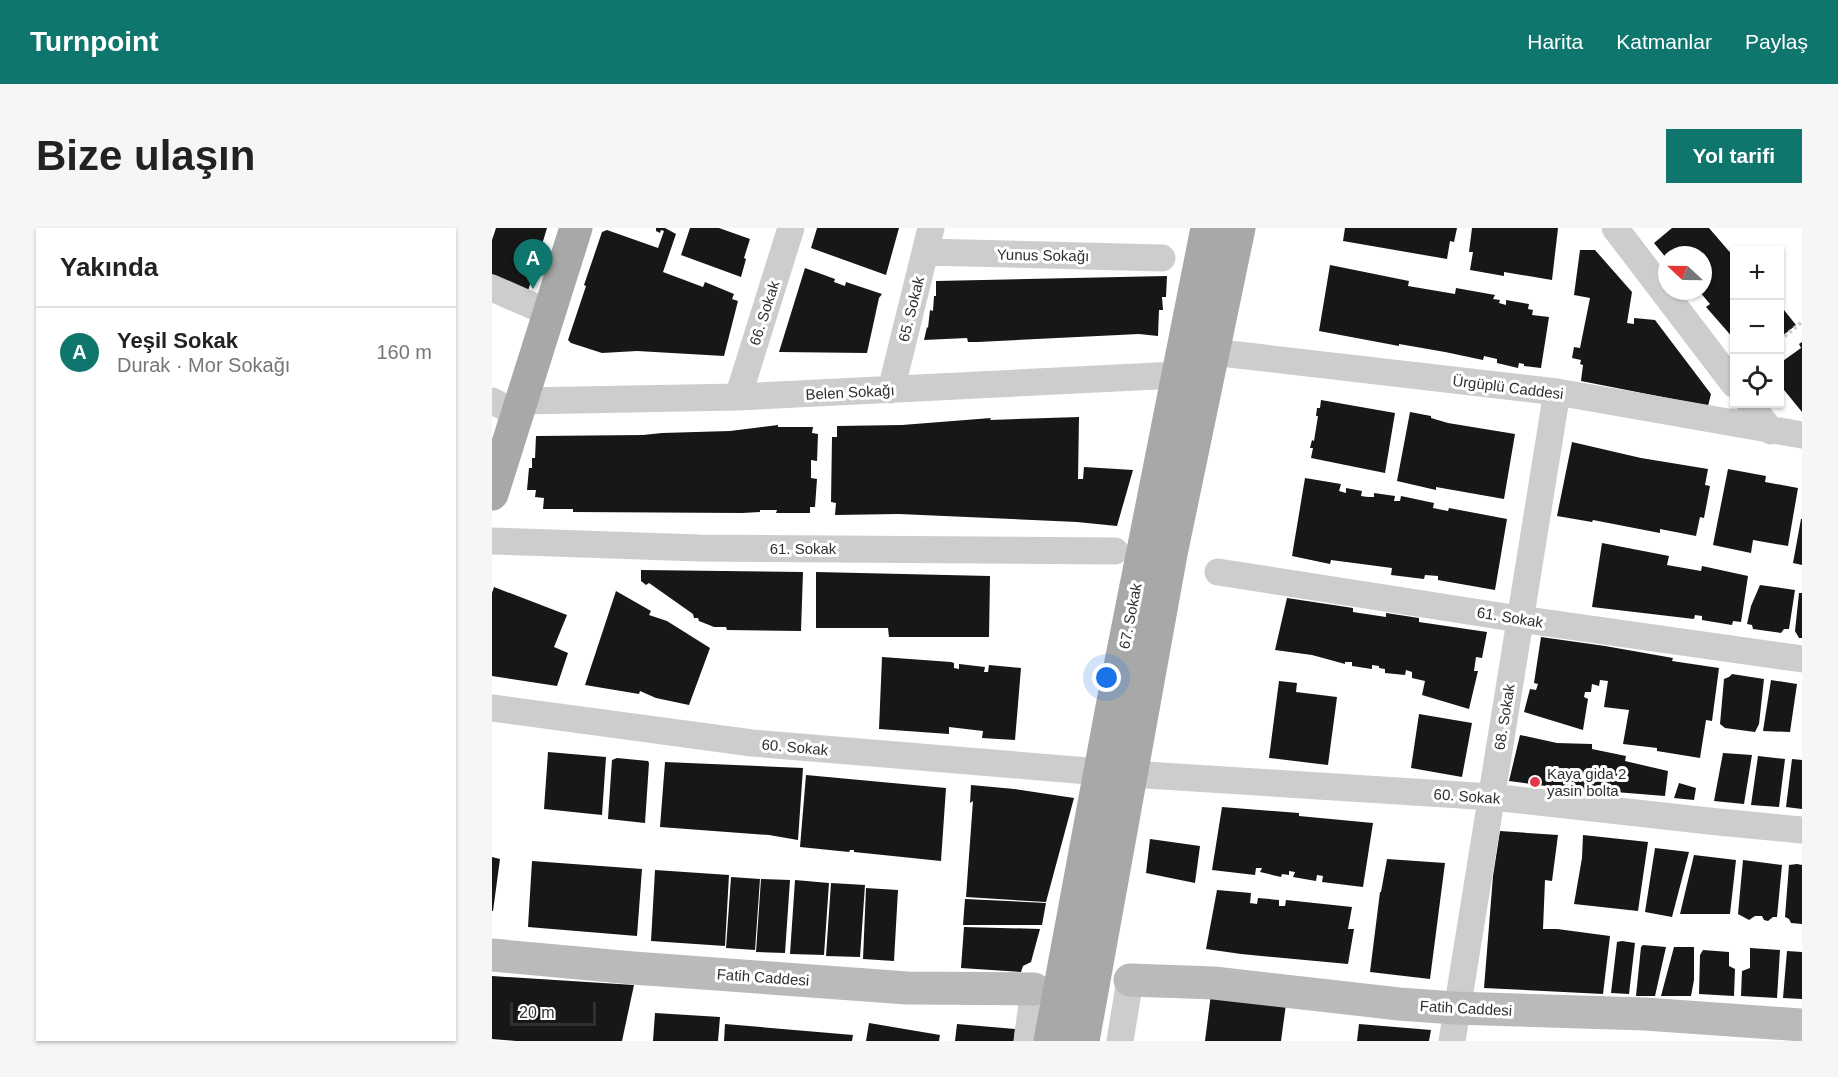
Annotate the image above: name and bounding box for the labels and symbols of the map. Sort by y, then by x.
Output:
pin: A [514,239,552,289]
street label: Yunus Sokağı [997,246,1089,264]
north arrow [1658,246,1712,300]
street label: 65. Sokak [895,274,927,343]
street label: 66. Sokak [746,278,783,347]
street label: Ürgüplü Caddesi [1452,372,1564,402]
street label: Belen Sokağı [805,381,895,403]
street label: 61. Sokak [770,540,837,557]
street label: 67. Sokak [1115,581,1145,650]
street label: 61. Sokak [1476,603,1545,631]
your location [1092,663,1121,692]
street label: 68. Sokak [1490,682,1518,751]
street label: 60. Sokak [761,736,829,758]
place label: Kaya gida 2 yasin bolta [1547,765,1626,799]
marker: Kaya gida 2 yasin bolta [1528,775,1542,789]
street label: 60. Sokak [1433,785,1501,807]
street label: Fatih Caddesi [716,965,810,989]
street label: Fatih Caddesi [1419,997,1513,1019]
scale bar [510,999,596,1026]

